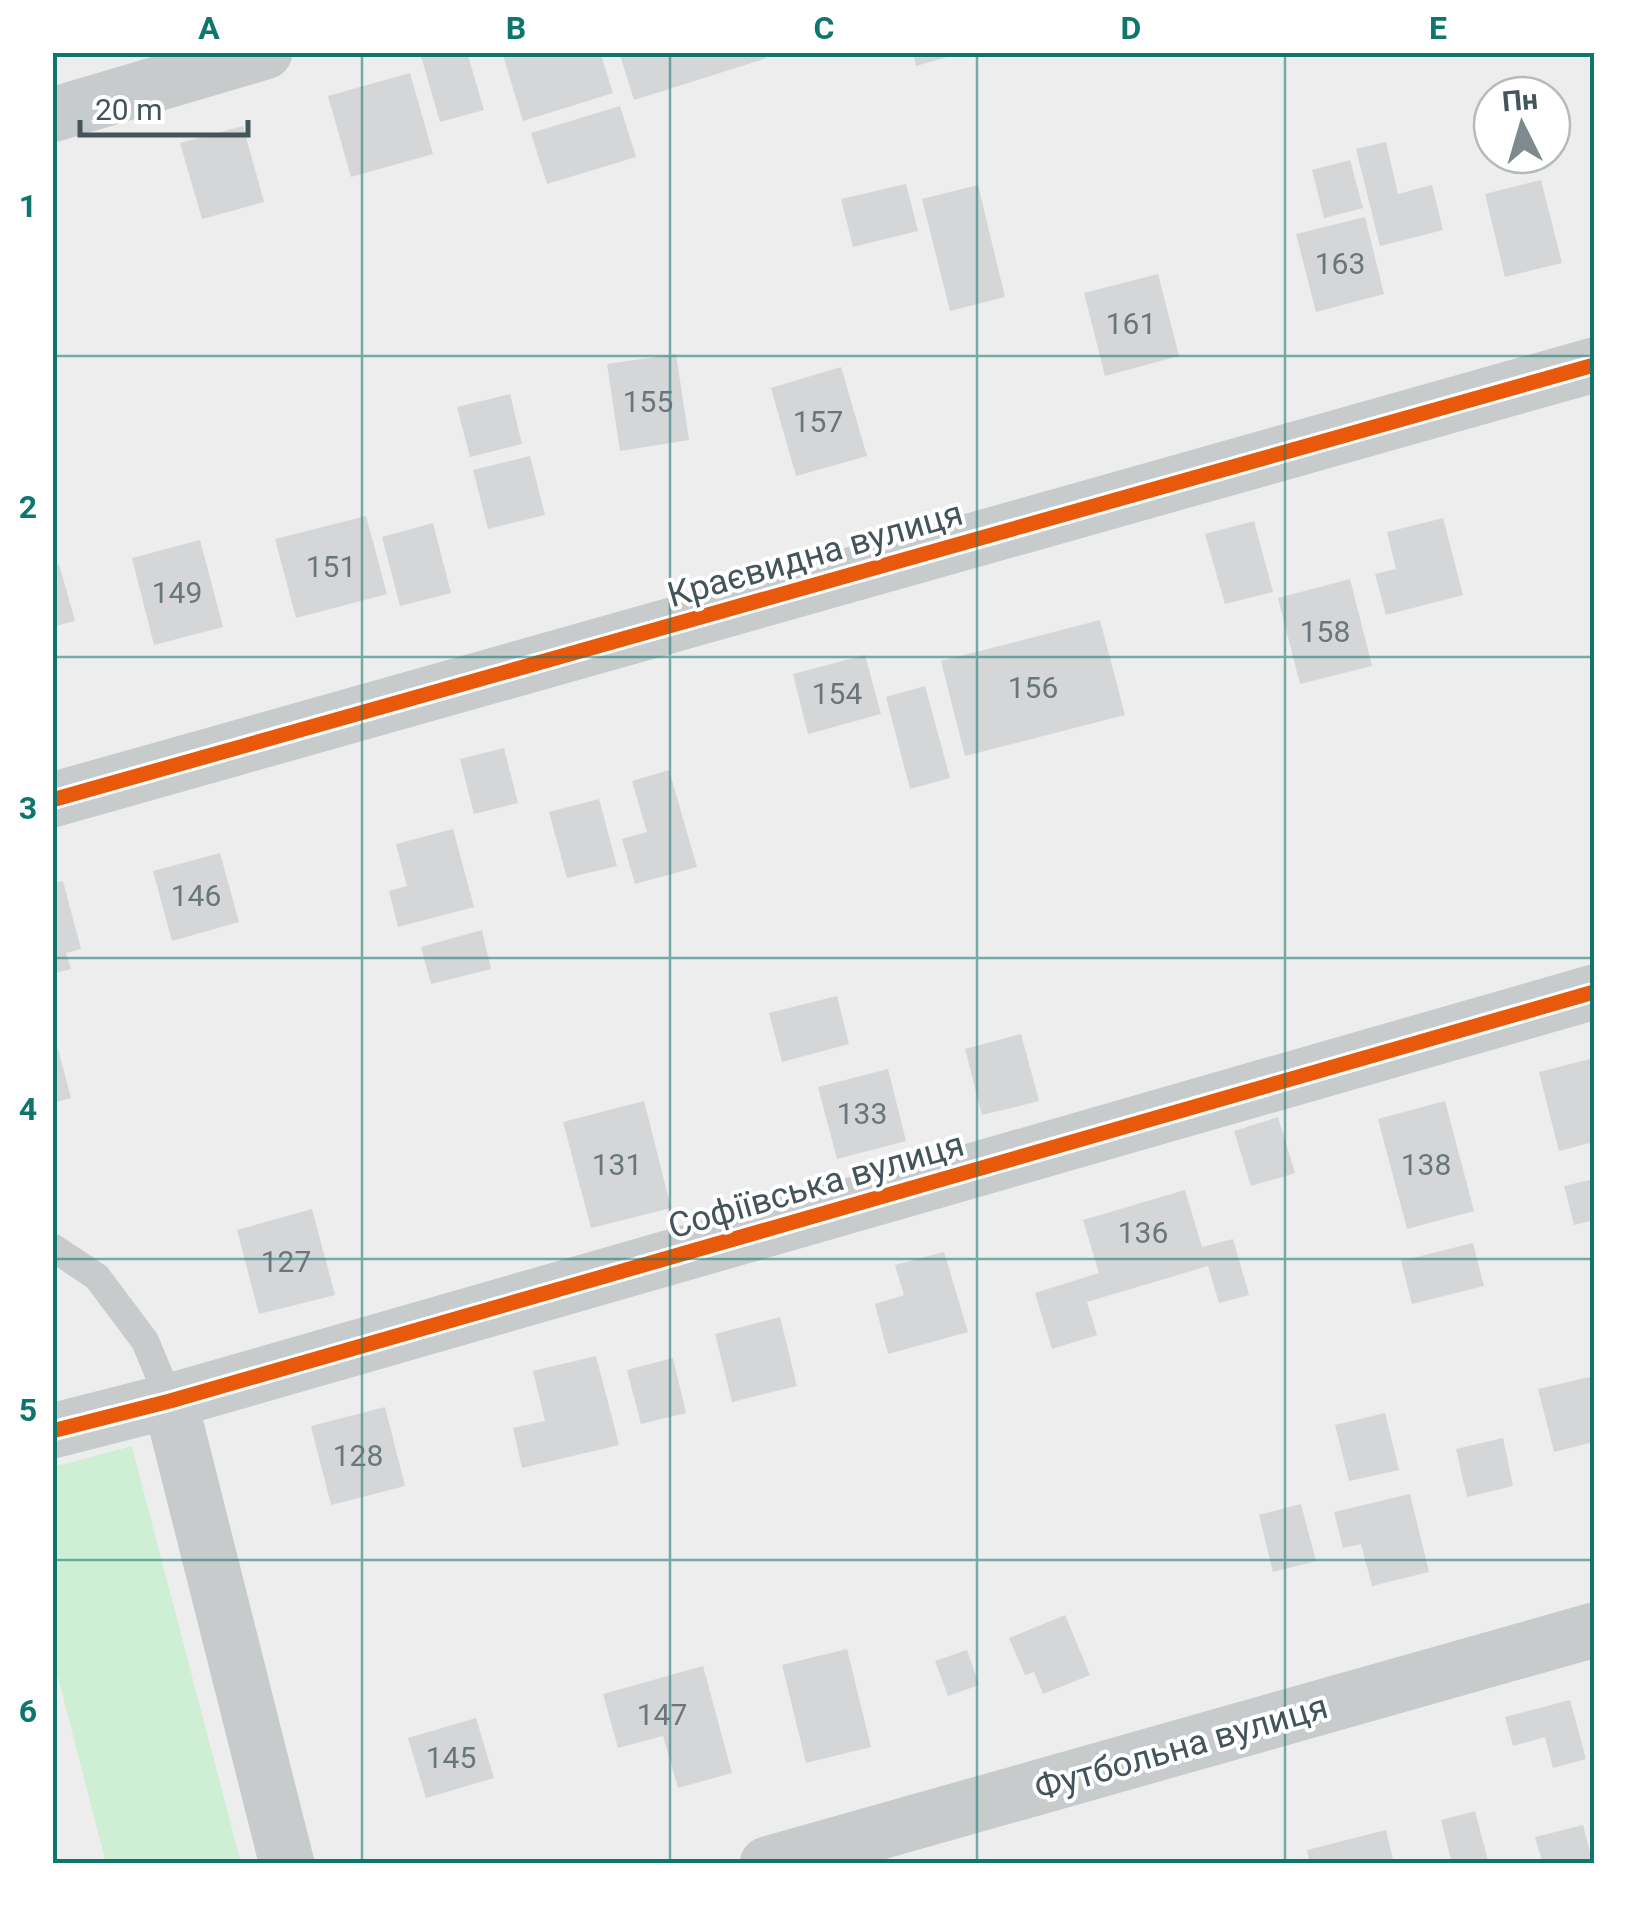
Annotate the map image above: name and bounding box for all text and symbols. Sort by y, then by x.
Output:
text: A [198,9,220,47]
text: B [506,9,526,47]
text: C [814,9,834,47]
text: D [1121,9,1141,47]
text: E [1429,9,1447,47]
scale bar [80,75,248,137]
north arrow [1472,75,1572,175]
text: Пн [1501,83,1539,119]
text: 20 m [95,92,162,127]
text: 1 [19,187,37,225]
house number: 163 [1315,246,1365,281]
house number: 161 [1106,306,1156,341]
house number: 155 [623,384,673,419]
house number: 157 [793,404,843,439]
text: 2 [19,488,37,526]
street label: Краєвидна вулиця [663,493,967,616]
house number: 151 [306,549,356,584]
house number: 149 [152,575,202,610]
house number: 158 [1300,614,1350,649]
house number: 156 [1008,670,1058,705]
house number: 154 [812,676,862,711]
text: 3 [19,789,37,827]
house number: 146 [171,878,221,913]
text: 4 [19,1090,37,1128]
house number: 133 [837,1096,887,1131]
street label: Софіївська вулиця [664,1124,969,1247]
house number: 131 [592,1147,642,1182]
house number: 138 [1401,1147,1451,1182]
house number: 136 [1118,1215,1168,1250]
house number: 127 [261,1244,311,1279]
text: 5 [19,1391,37,1429]
house number: 128 [333,1438,383,1473]
street label: Футбольна вулиця [1030,1686,1332,1809]
text: 6 [19,1692,37,1730]
house number: 147 [637,1697,687,1732]
house number: 145 [426,1740,476,1775]

